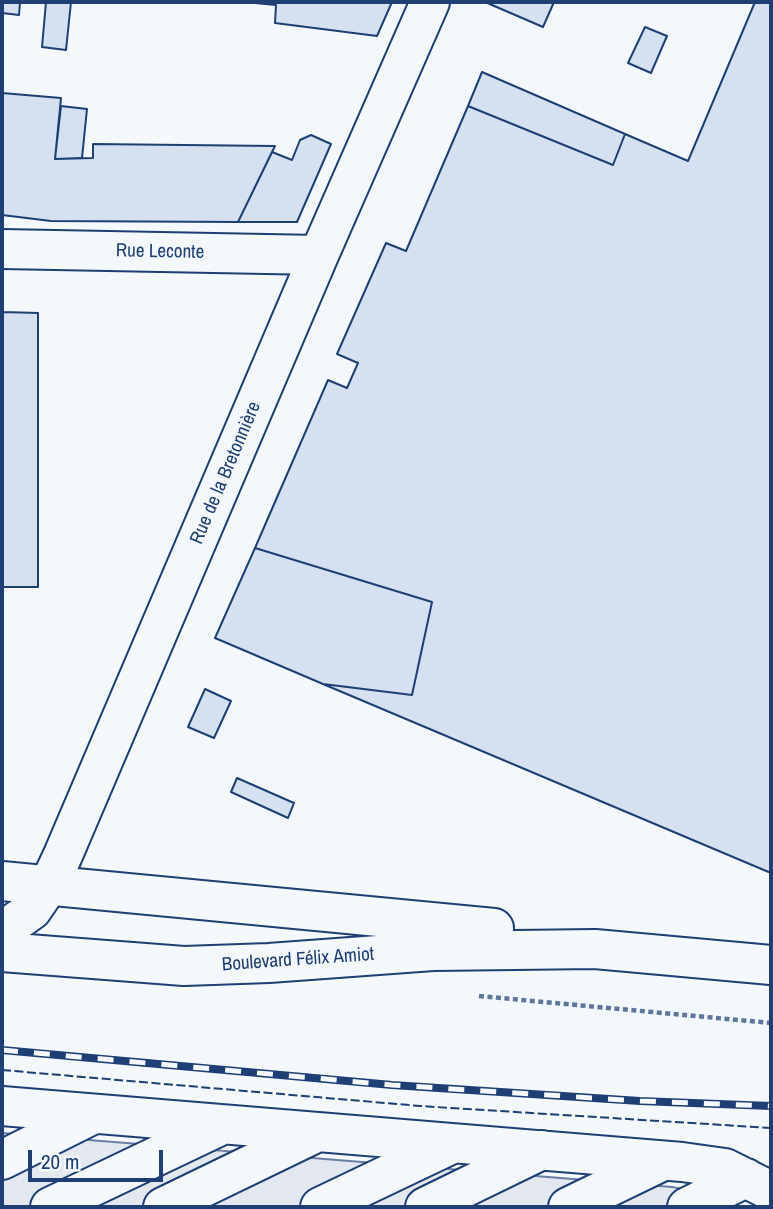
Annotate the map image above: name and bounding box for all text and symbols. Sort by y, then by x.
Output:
street label: Rue Leconte [116,240,204,264]
street label: Rue de la Bretonnière [186,398,266,548]
street label: Boulevard Félix Amiot [221,943,375,977]
scale bar [32,1136,166,1180]
text: 20 m [41,1147,79,1176]

